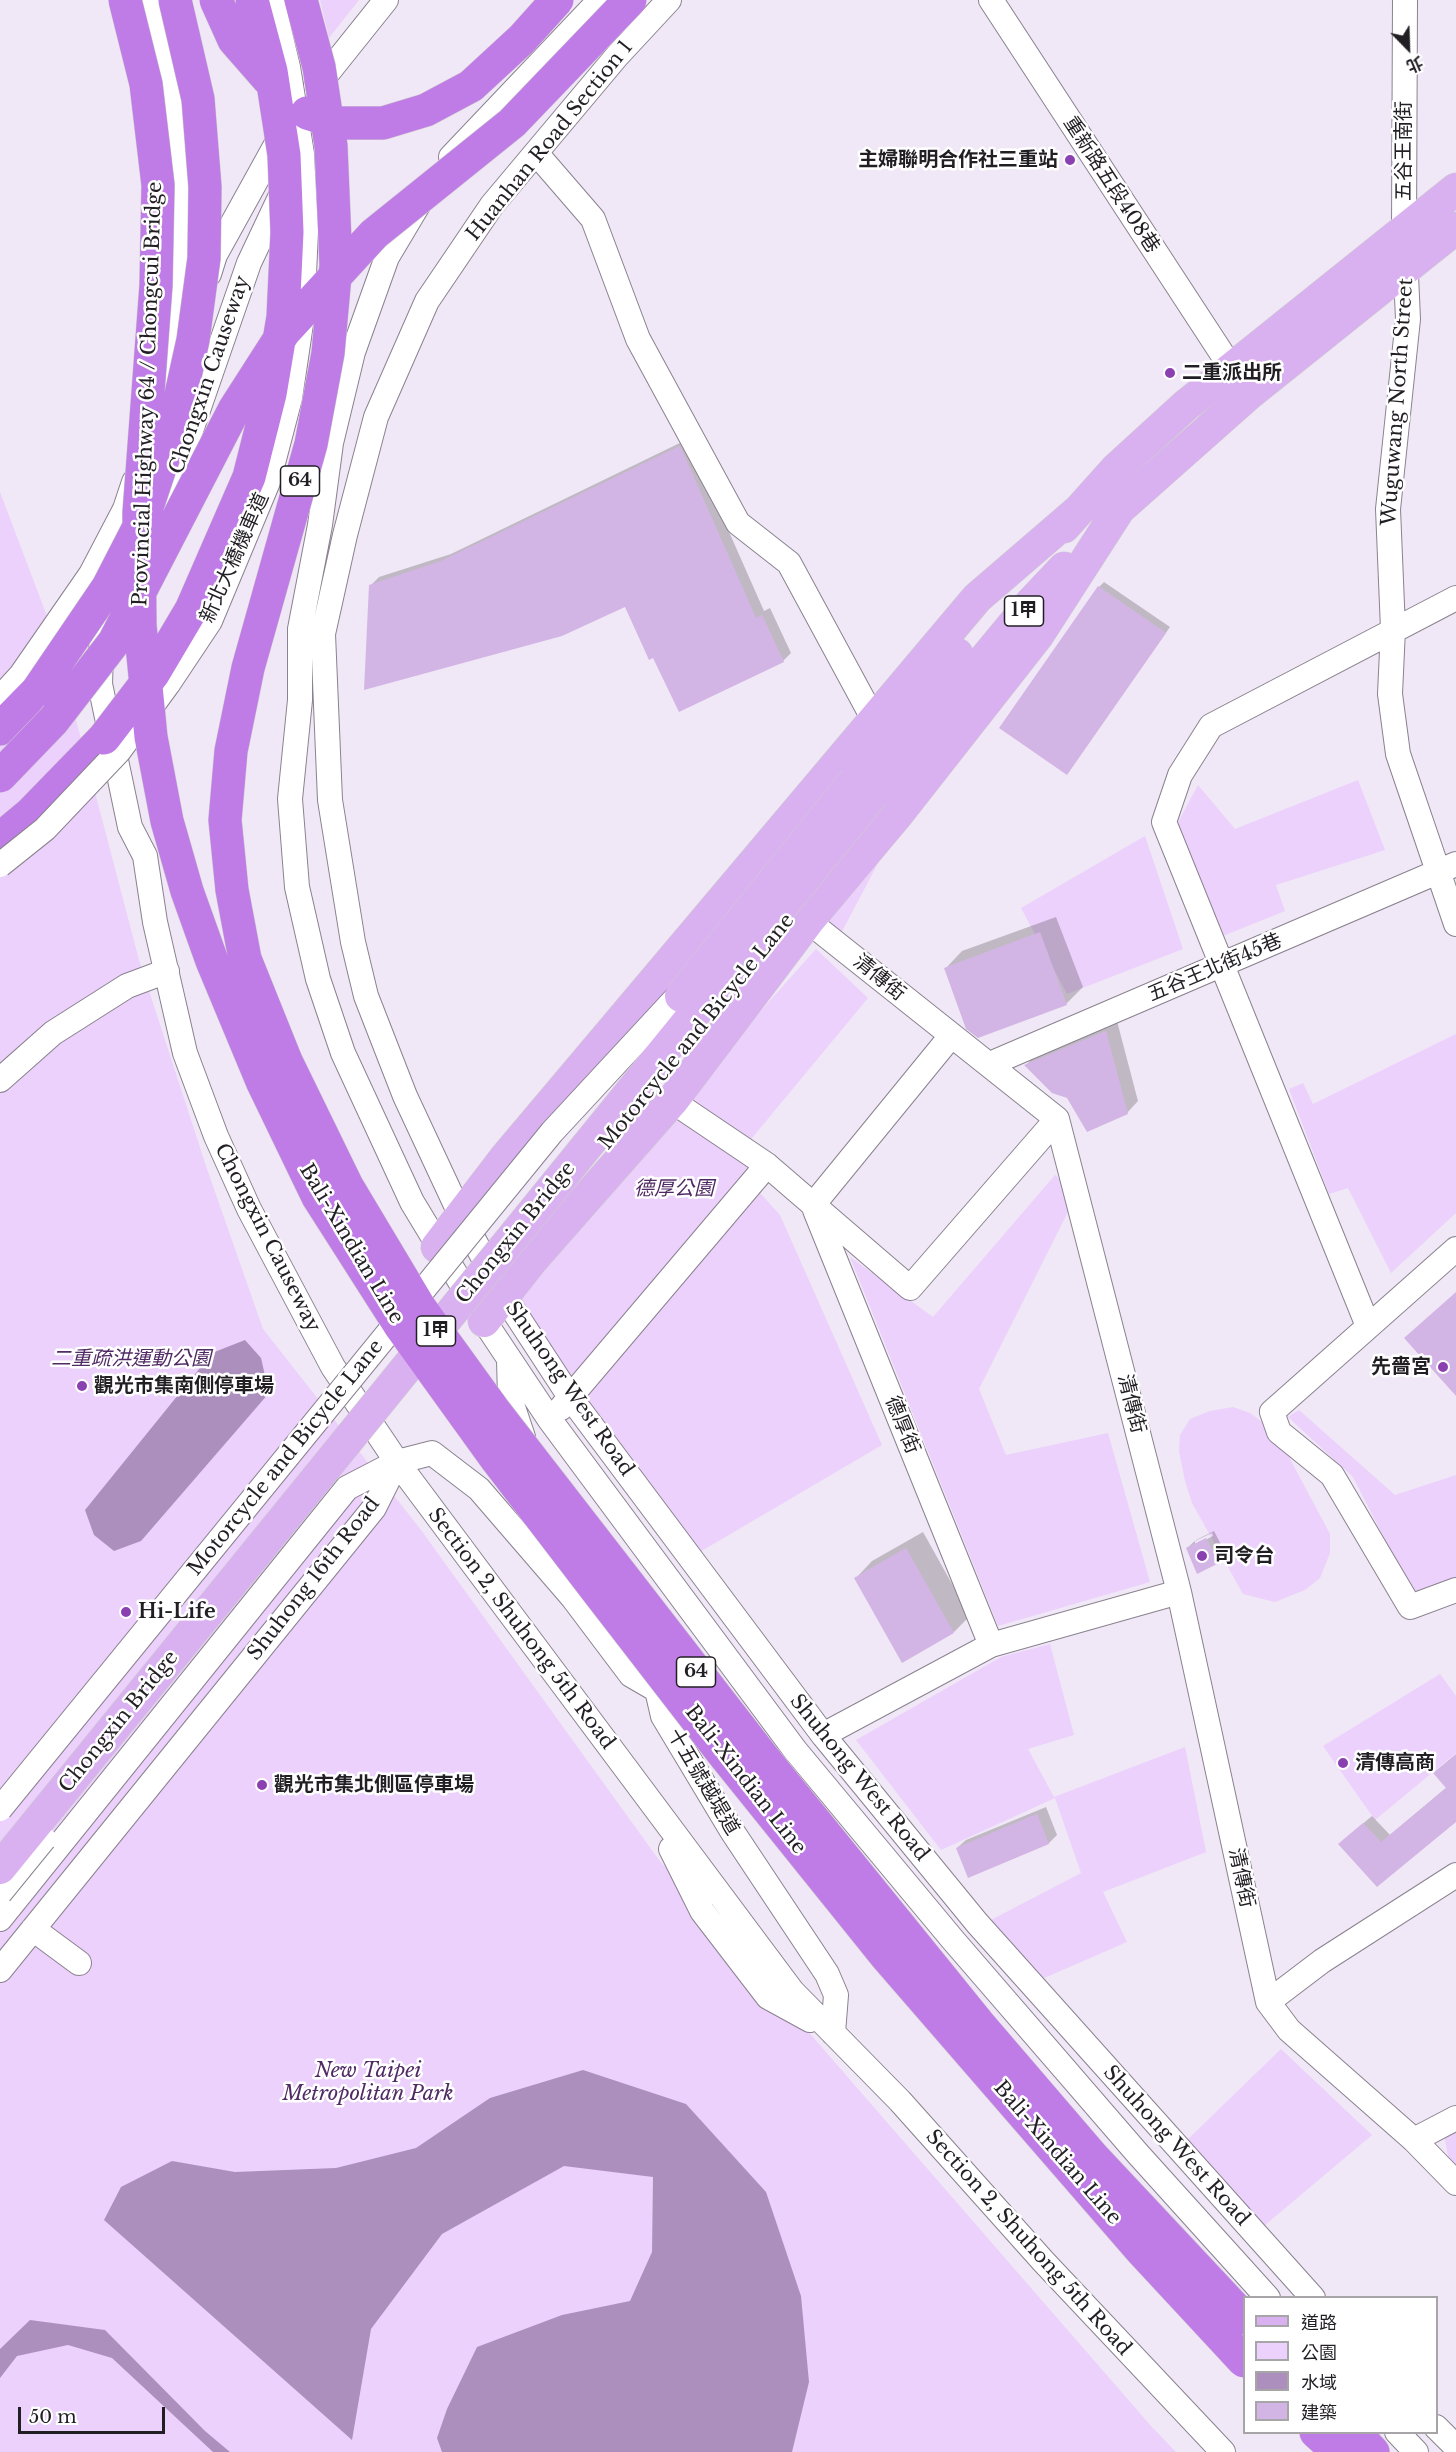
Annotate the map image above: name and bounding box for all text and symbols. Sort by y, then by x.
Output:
north arrow [1378,18,1438,78]
street label: Huanhan Road Section 1 [462,36,638,246]
text: 北 [1404,52,1426,77]
street label: 五谷王南街 [1392,101,1416,201]
street label: 重新路五段408巷 [1058,112,1164,258]
place label: 主婦聯明合作社三重站 [858,148,1058,172]
marker: 主婦聯明合作社三重站 [1063,153,1077,167]
street label: Provincial Highway 64 / Chongcui Bridge [129,181,167,607]
street label: Chongxin Causeway [165,273,255,477]
street label: Wuguwang North Street [1377,277,1419,527]
place label: 二重派出所 [1182,361,1282,385]
marker: 二重派出所 [1163,366,1177,380]
road number: 64 [280,466,320,496]
street label: 新北大橋機車道 [196,489,274,627]
road number: 1甲 [1004,596,1044,626]
street label: Motorcycle and Bicycle Lane [594,909,800,1155]
street label: 五谷王北街45巷 [1144,929,1286,1007]
street label: 清傳街 [848,950,910,1006]
street label: Chongxin Causeway [209,1140,325,1336]
street label: Chongxin Bridge [451,1157,581,1309]
street label: Bali-Xindian Line [294,1160,408,1328]
park label: 德厚公園 [634,1177,714,1201]
street label: Shuhong West Road [500,1297,638,1481]
road number: 1甲 [416,1316,456,1346]
street label: Motorcycle and Bicycle Lane [183,1335,389,1581]
park label: 二重疏洪運動公園 [51,1347,211,1371]
place label: 先嗇宮 [1371,1355,1431,1379]
marker: 先嗇宮 [1436,1360,1450,1374]
street label: 清傳街 [1112,1372,1150,1436]
place label: 觀光市集南側停車場 [94,1374,274,1398]
marker: 觀光市集南側停車場 [75,1379,89,1393]
street label: 德厚街 [880,1393,924,1457]
street label: Shuhong 16th Road [243,1493,385,1665]
street label: Section 2, Shuhong 5th Road [422,1504,620,1754]
place label: 司令台 [1214,1544,1274,1568]
marker: 司令台 [1195,1549,1209,1563]
place label: Hi-Life [138,1600,216,1624]
marker: Hi-Life [119,1605,133,1619]
street label: Chongxin Bridge [54,1646,184,1798]
road number: 64 [676,1657,716,1687]
street label: Shuhong West Road [784,1690,934,1866]
street label: Bali-Xindian Line [679,1701,811,1859]
street label: 十五號越堤道 [662,1724,744,1840]
place label: 清傳高商 [1355,1751,1435,1775]
marker: 清傳高商 [1336,1756,1350,1770]
place label: 觀光市集北側區停車場 [274,1773,474,1797]
marker: 觀光市集北側區停車場 [255,1778,269,1792]
street label: 清傳街 [1223,1846,1259,1910]
park label: New Taipei Metropolitan Park [283,2059,453,2106]
street label: Shuhong West Road [1098,2061,1254,2231]
street label: Bali-Xindian Line [988,2076,1126,2230]
street label: Section 2, Shuhong 5th Road [920,2125,1136,2361]
legend [1243,2296,1438,2434]
text: 道路 [1301,2312,1337,2334]
text: 公園 [1301,2342,1337,2364]
text: 水域 [1301,2372,1337,2394]
scale bar [21,2395,168,2433]
text: 建築 [1301,2402,1337,2424]
text: 50 m [29,2406,77,2428]

